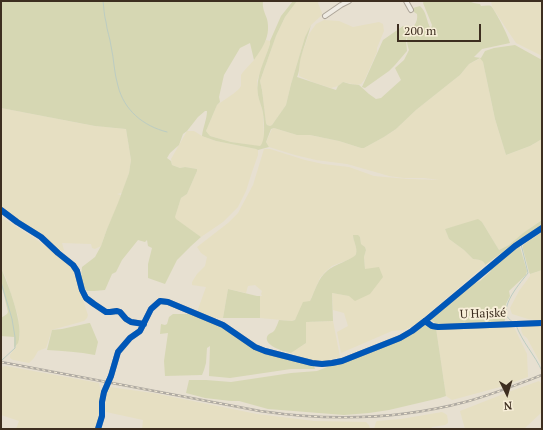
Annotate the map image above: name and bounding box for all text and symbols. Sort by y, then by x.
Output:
scale bar [399,16,483,42]
text: 200 m [404,23,436,38]
street label: U Hajské [460,306,506,322]
north arrow [487,374,527,414]
text: N [503,399,513,413]

